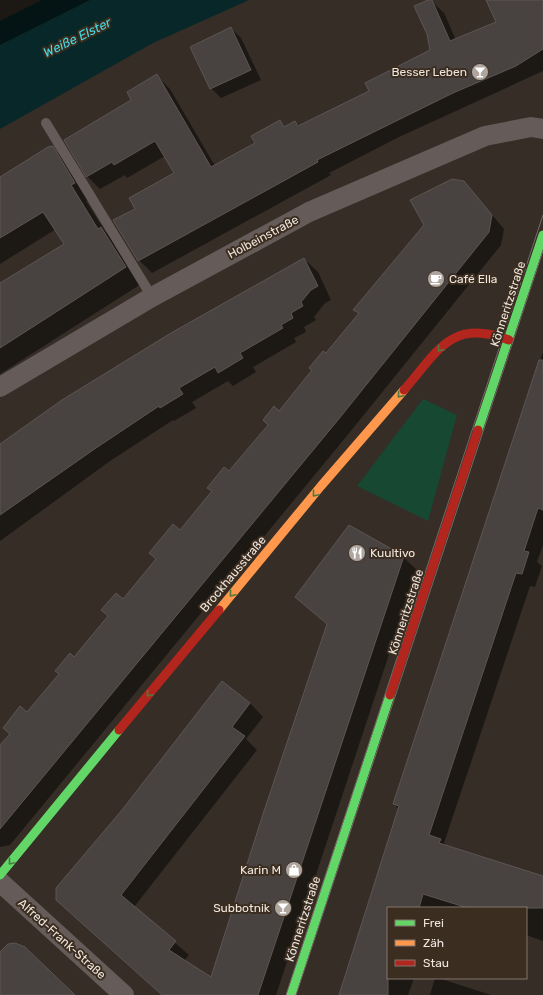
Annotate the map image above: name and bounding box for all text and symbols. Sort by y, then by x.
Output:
water label: Weiße Elster [41,14,115,60]
bar icon: Besser Leben [470,62,490,82]
place label: Besser Leben [392,65,467,79]
street label: Holbeinstraße [225,212,301,262]
street label: Könneritzstraße [488,259,528,348]
cafe icon: Café Ella [426,269,446,289]
place label: Café Ella [449,272,497,286]
one-way arrow [438,344,445,351]
one-way arrow [397,391,404,398]
one-way arrow [312,489,319,496]
street label: Brockhausstraße [197,533,269,615]
restaurant icon: Kuultivo [347,543,367,563]
place label: Kuultivo [370,546,415,560]
street label: Könneritzstraße [386,567,426,656]
one-way arrow [230,589,237,597]
one-way arrow [147,690,154,697]
one-way arrow [8,857,15,865]
shop icon: Karin M [284,860,304,880]
place label: Karin M [240,863,281,877]
street label: Könneritzstraße [283,874,323,963]
street label: Alfred-Frank-Straße [15,896,109,982]
bar icon: Subbotnik [273,898,293,918]
place label: Subbotnik [213,901,271,915]
legend [387,907,527,979]
text: Frei [423,916,444,930]
text: Zäh [423,936,444,950]
text: Stau [423,956,449,970]

